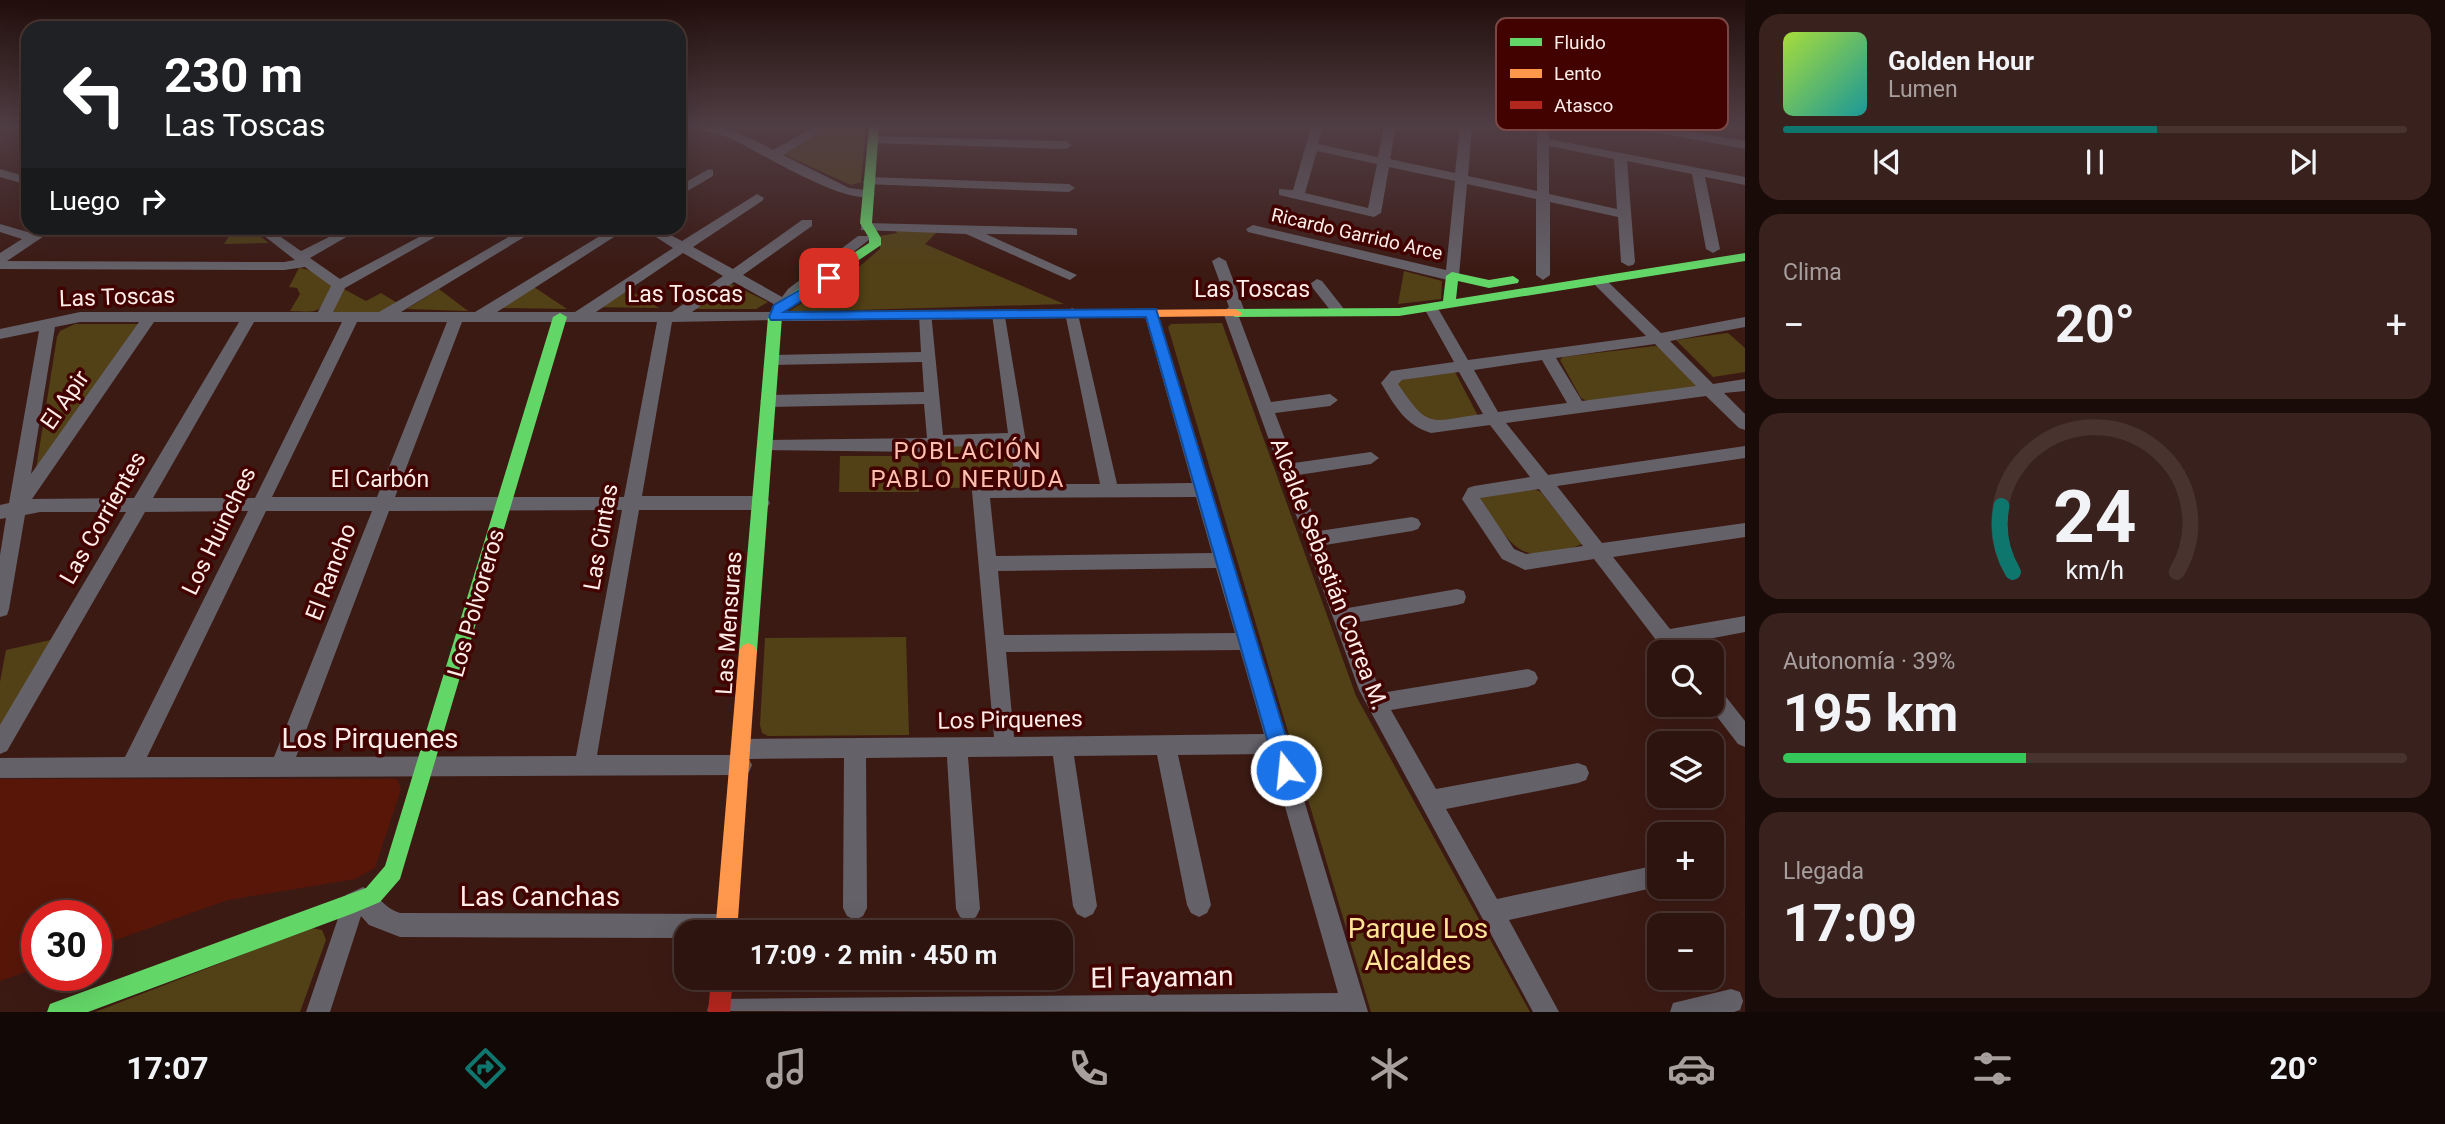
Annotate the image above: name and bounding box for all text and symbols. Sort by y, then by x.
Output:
legend [1496,18,1728,130]
text: Fluido [1554,31,1606,54]
text: Golden Hour [1888,46,2034,76]
text: 230 m [164,47,303,104]
icon: left [49,49,140,140]
text: Lento [1554,62,1602,85]
text: Lumen [1888,76,1958,103]
text: Atasco [1554,94,1613,117]
text: Las Toscas [164,106,325,144]
icon: previous [1868,143,1906,181]
icon: pause [2076,143,2114,181]
icon: next [2284,143,2322,181]
icon: right [134,182,172,220]
text: Luego [49,186,120,216]
street label: Ricardo Garrido Arce [1269,203,1445,265]
pin [799,248,859,308]
icon: arrive [810,259,848,297]
text: Clima [1783,259,1842,286]
street label: Las Toscas [1194,276,1310,303]
street label: Las Toscas [59,281,175,313]
street label: Las Toscas [627,281,743,308]
text: 20° [2055,294,2135,355]
text: − [1783,303,1805,347]
text: + [2385,303,2407,347]
street label: El Apir [35,365,95,435]
street label: Alcalde Sebastián Correa M. [1265,434,1393,714]
district label: POBLACIÓN PABLO NERUDA [870,437,1066,493]
street label: Las Corrientes [54,447,152,589]
street label: Los Huinches [176,463,262,599]
street label: El Carbón [331,466,429,493]
text: 24 [2053,474,2137,560]
street label: Las Cintas [578,482,624,592]
street label: El Rancho [300,520,362,624]
street label: Los Polvoreros [442,526,510,680]
street label: Las Mensuras [711,550,747,696]
text: km/h [2066,556,2124,585]
map controls [1647,640,1724,990]
button: search [1647,640,1724,717]
text: Autonomía · 39% [1783,648,1955,675]
text: 195 km [1783,683,1958,744]
street label: Los Pirquenes [937,705,1083,735]
street label: Los Pirquenes [281,722,459,755]
button: layers [1647,731,1724,808]
position arrow [1249,733,1323,807]
button: + [1647,822,1724,899]
text: Llegada [1783,858,1864,885]
street label: Las Canchas [460,880,620,913]
text: 17:09 [1783,893,1917,954]
speed limit sign: 30 [21,900,112,991]
park label: Parque Los Alcaldes [1348,912,1488,977]
button: − [1647,913,1724,990]
text: 17:09 · 2 min · 450 m [750,940,997,970]
street label: El Fayaman [1090,959,1234,995]
icon: directions [461,1044,510,1093]
icon: music [762,1044,811,1093]
icon: phone [1064,1044,1113,1093]
icon: climate [1365,1044,1414,1093]
icon: car [1667,1044,1716,1093]
icon: filters [1968,1044,2017,1093]
text: 17:07 [126,1049,209,1087]
text: 20° [2270,1049,2319,1087]

